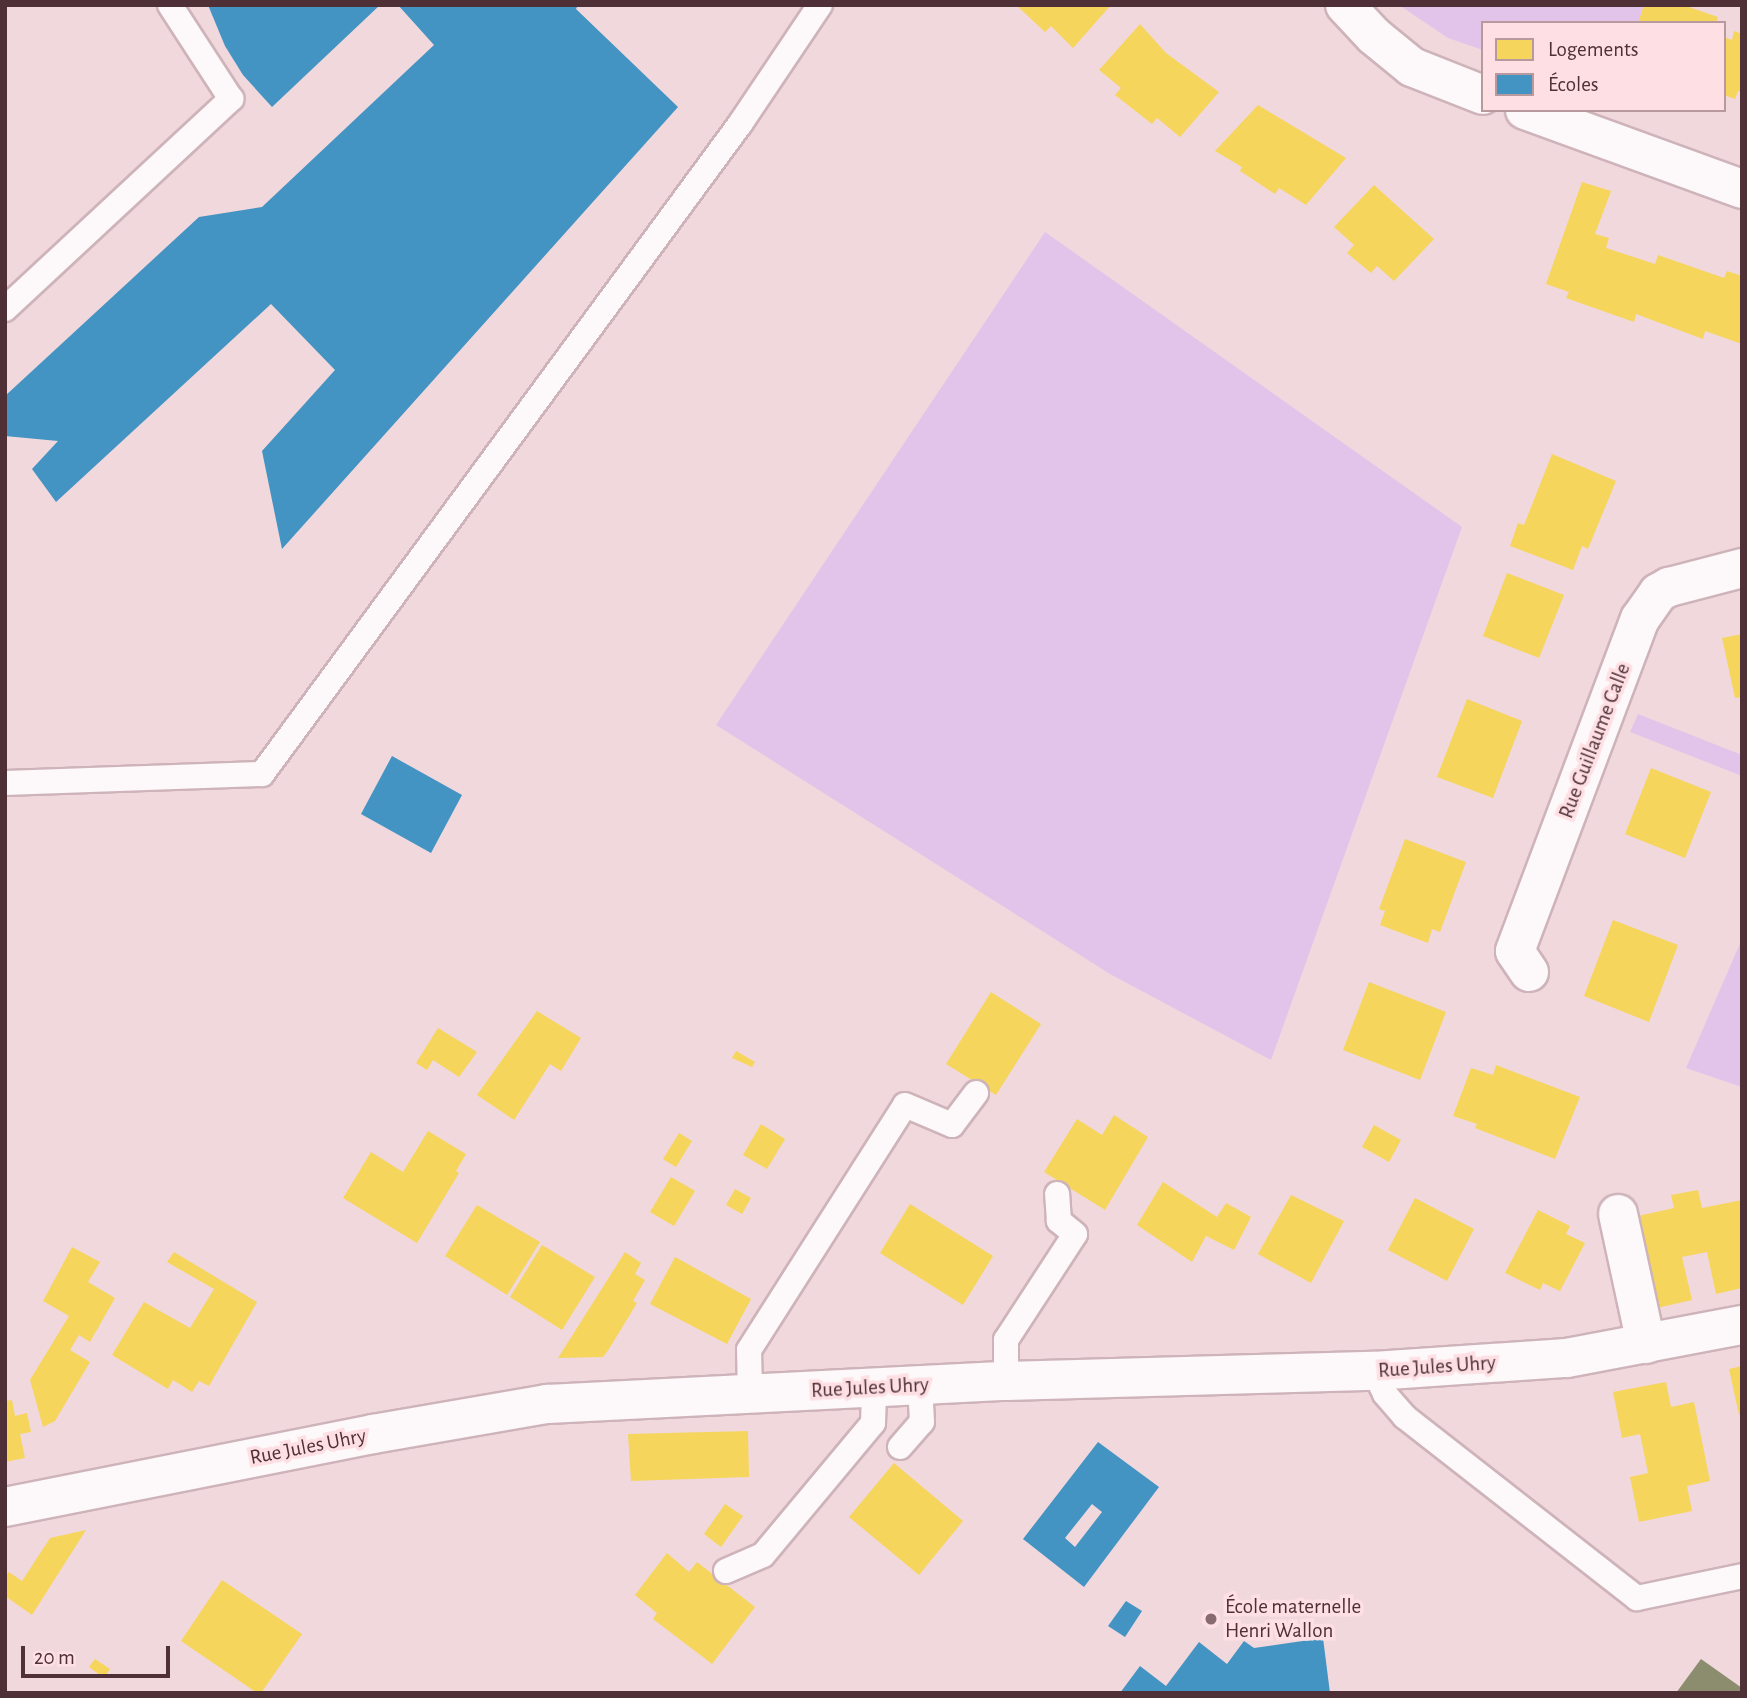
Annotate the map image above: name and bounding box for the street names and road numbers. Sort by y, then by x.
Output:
street label: Rue Guillaume Calle [1554,660,1636,822]
street label: Rue Jules Uhry [1377,1350,1497,1384]
street label: Rue Jules Uhry [810,1372,930,1404]
street label: Rue Jules Uhry [248,1423,368,1471]

